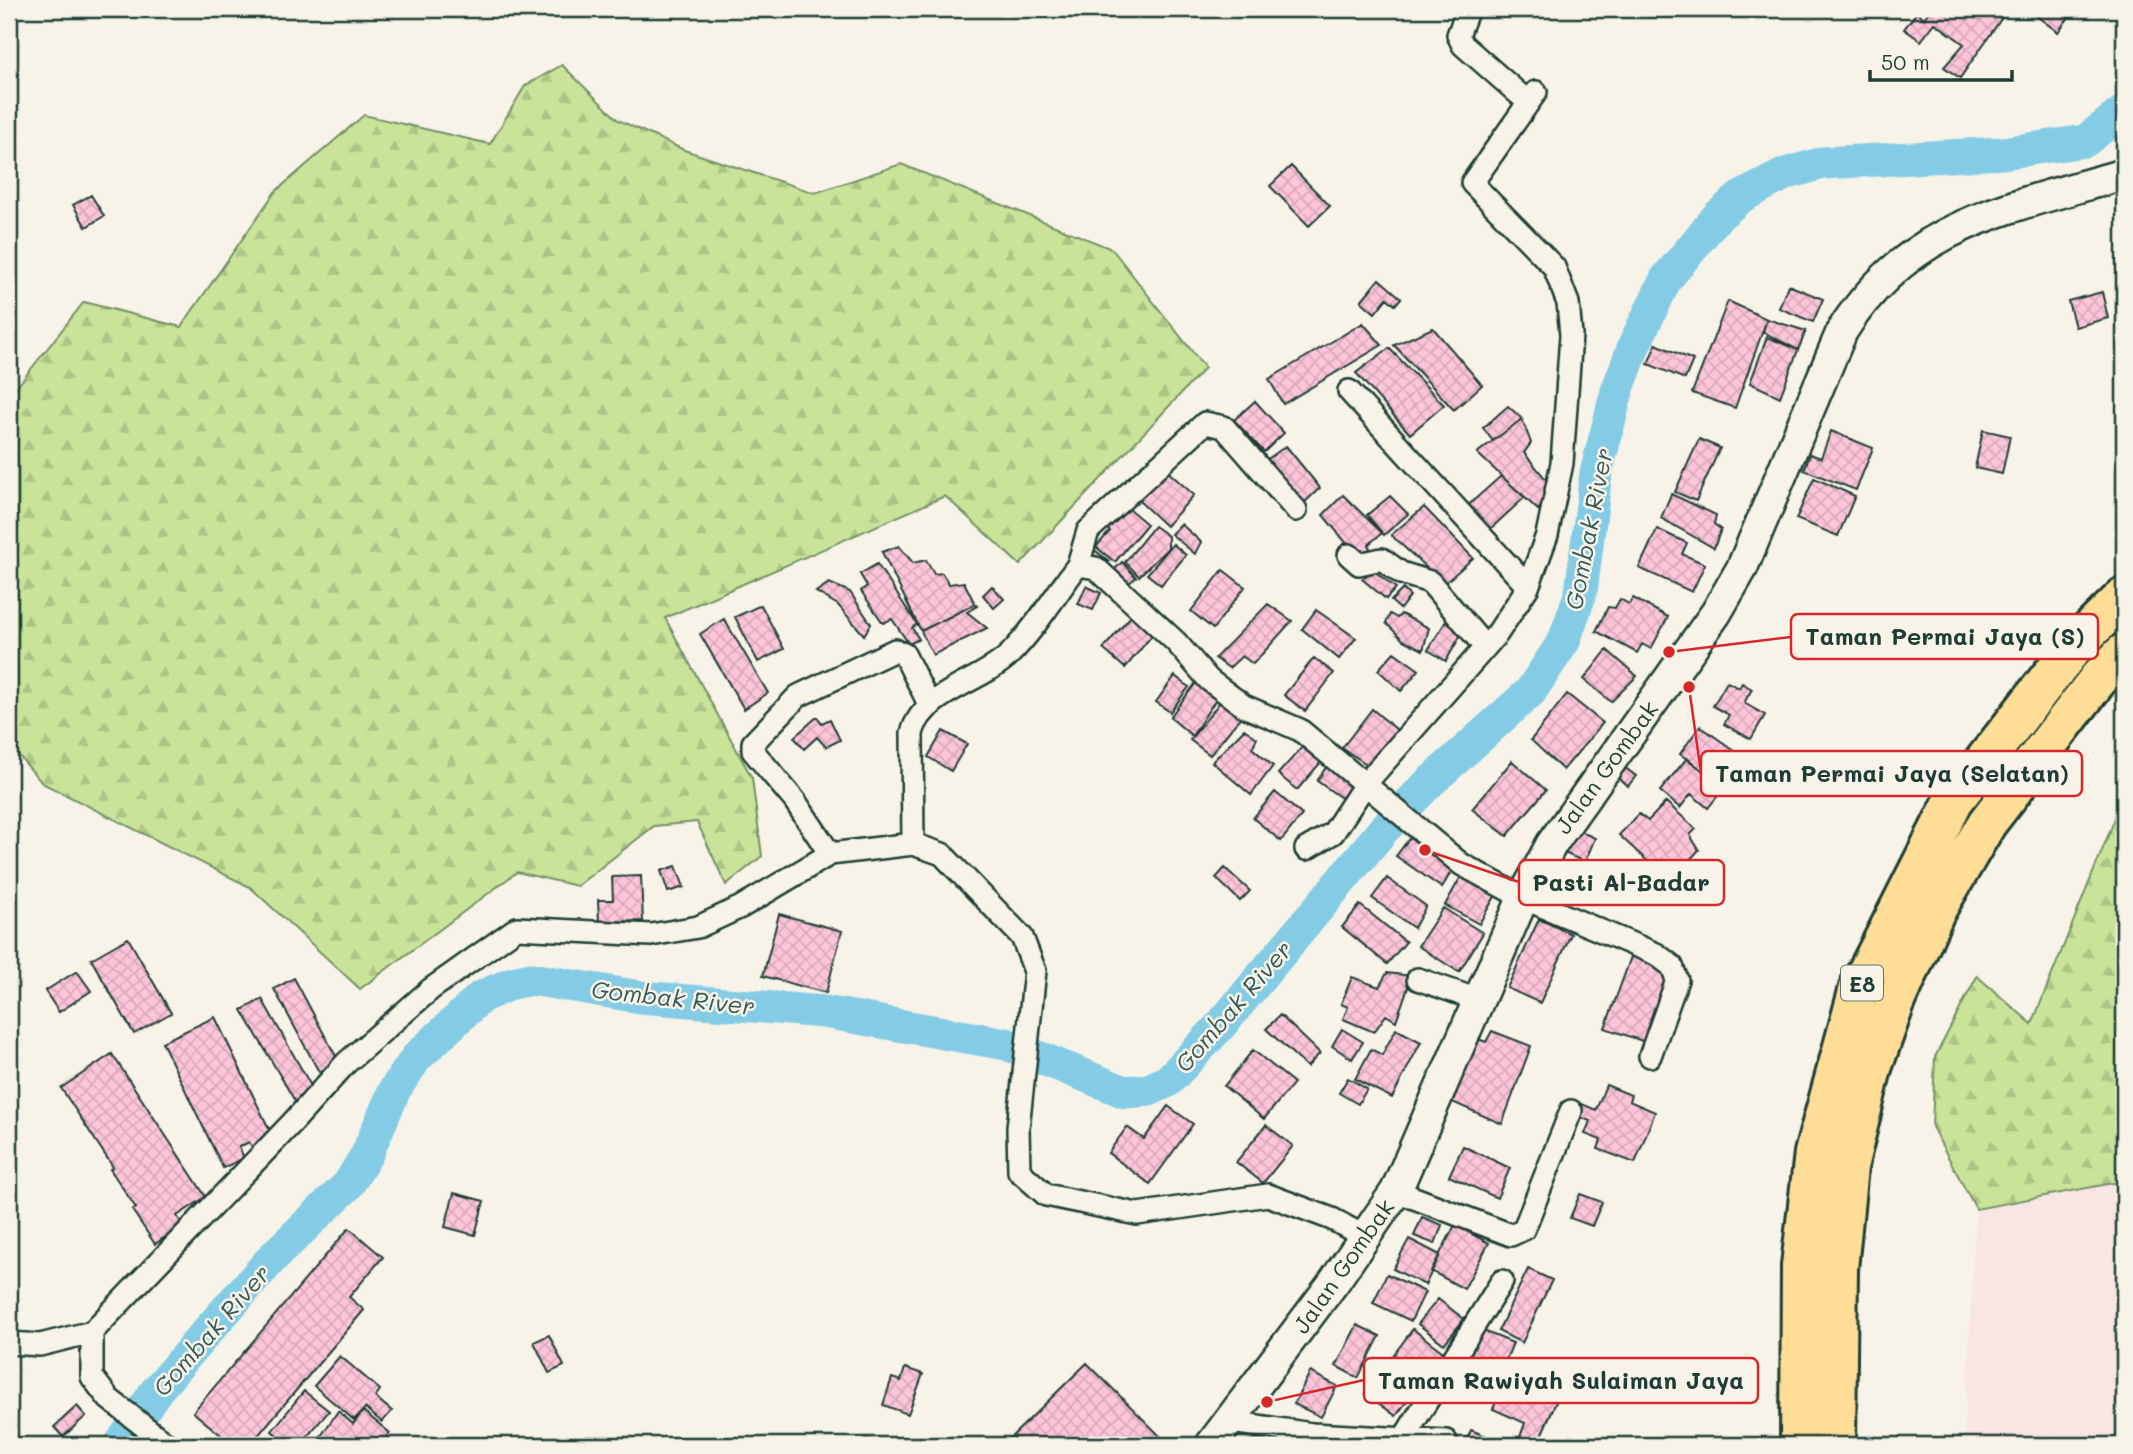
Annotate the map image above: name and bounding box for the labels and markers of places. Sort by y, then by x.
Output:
callout: Taman Permai Jaya (S) [1791,614,2098,659]
callout: Taman Permai Jaya (Selatan) [1701,751,2082,796]
callout: Pasti Al-Badar [1519,860,1724,905]
callout: Taman Rawiyah Sulaiman Jaya [1364,1358,1758,1403]

